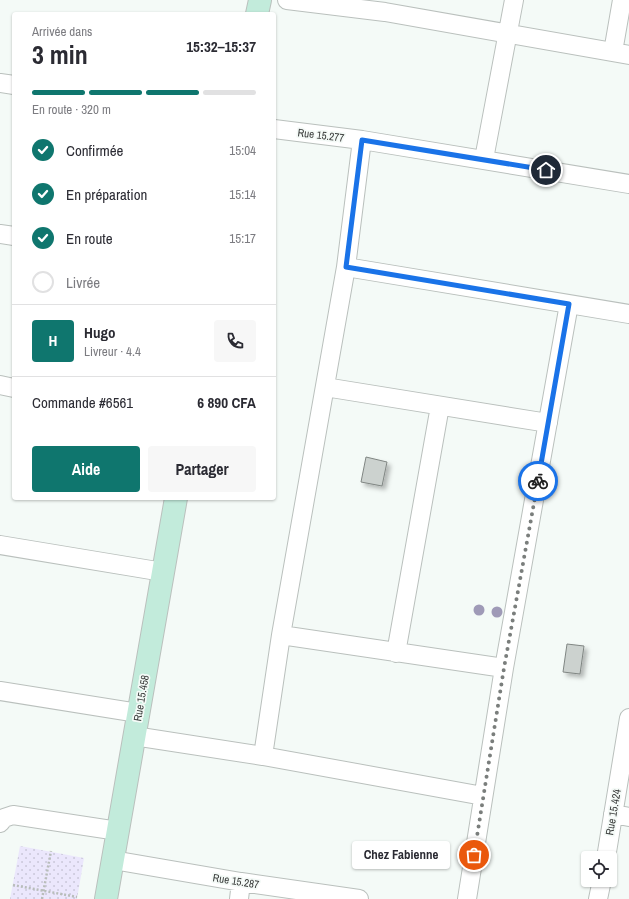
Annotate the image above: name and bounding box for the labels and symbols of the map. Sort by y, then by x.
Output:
street label: Rue 15.277 [297,125,345,145]
pin [529,153,563,187]
courier [518,461,558,501]
street label: Rue 15.458 [130,674,152,722]
street label: Rue 15.424 [602,788,624,836]
pin [457,838,491,872]
callout: Chez Fabienne [352,841,450,869]
street label: Rue 15.287 [212,870,260,892]

